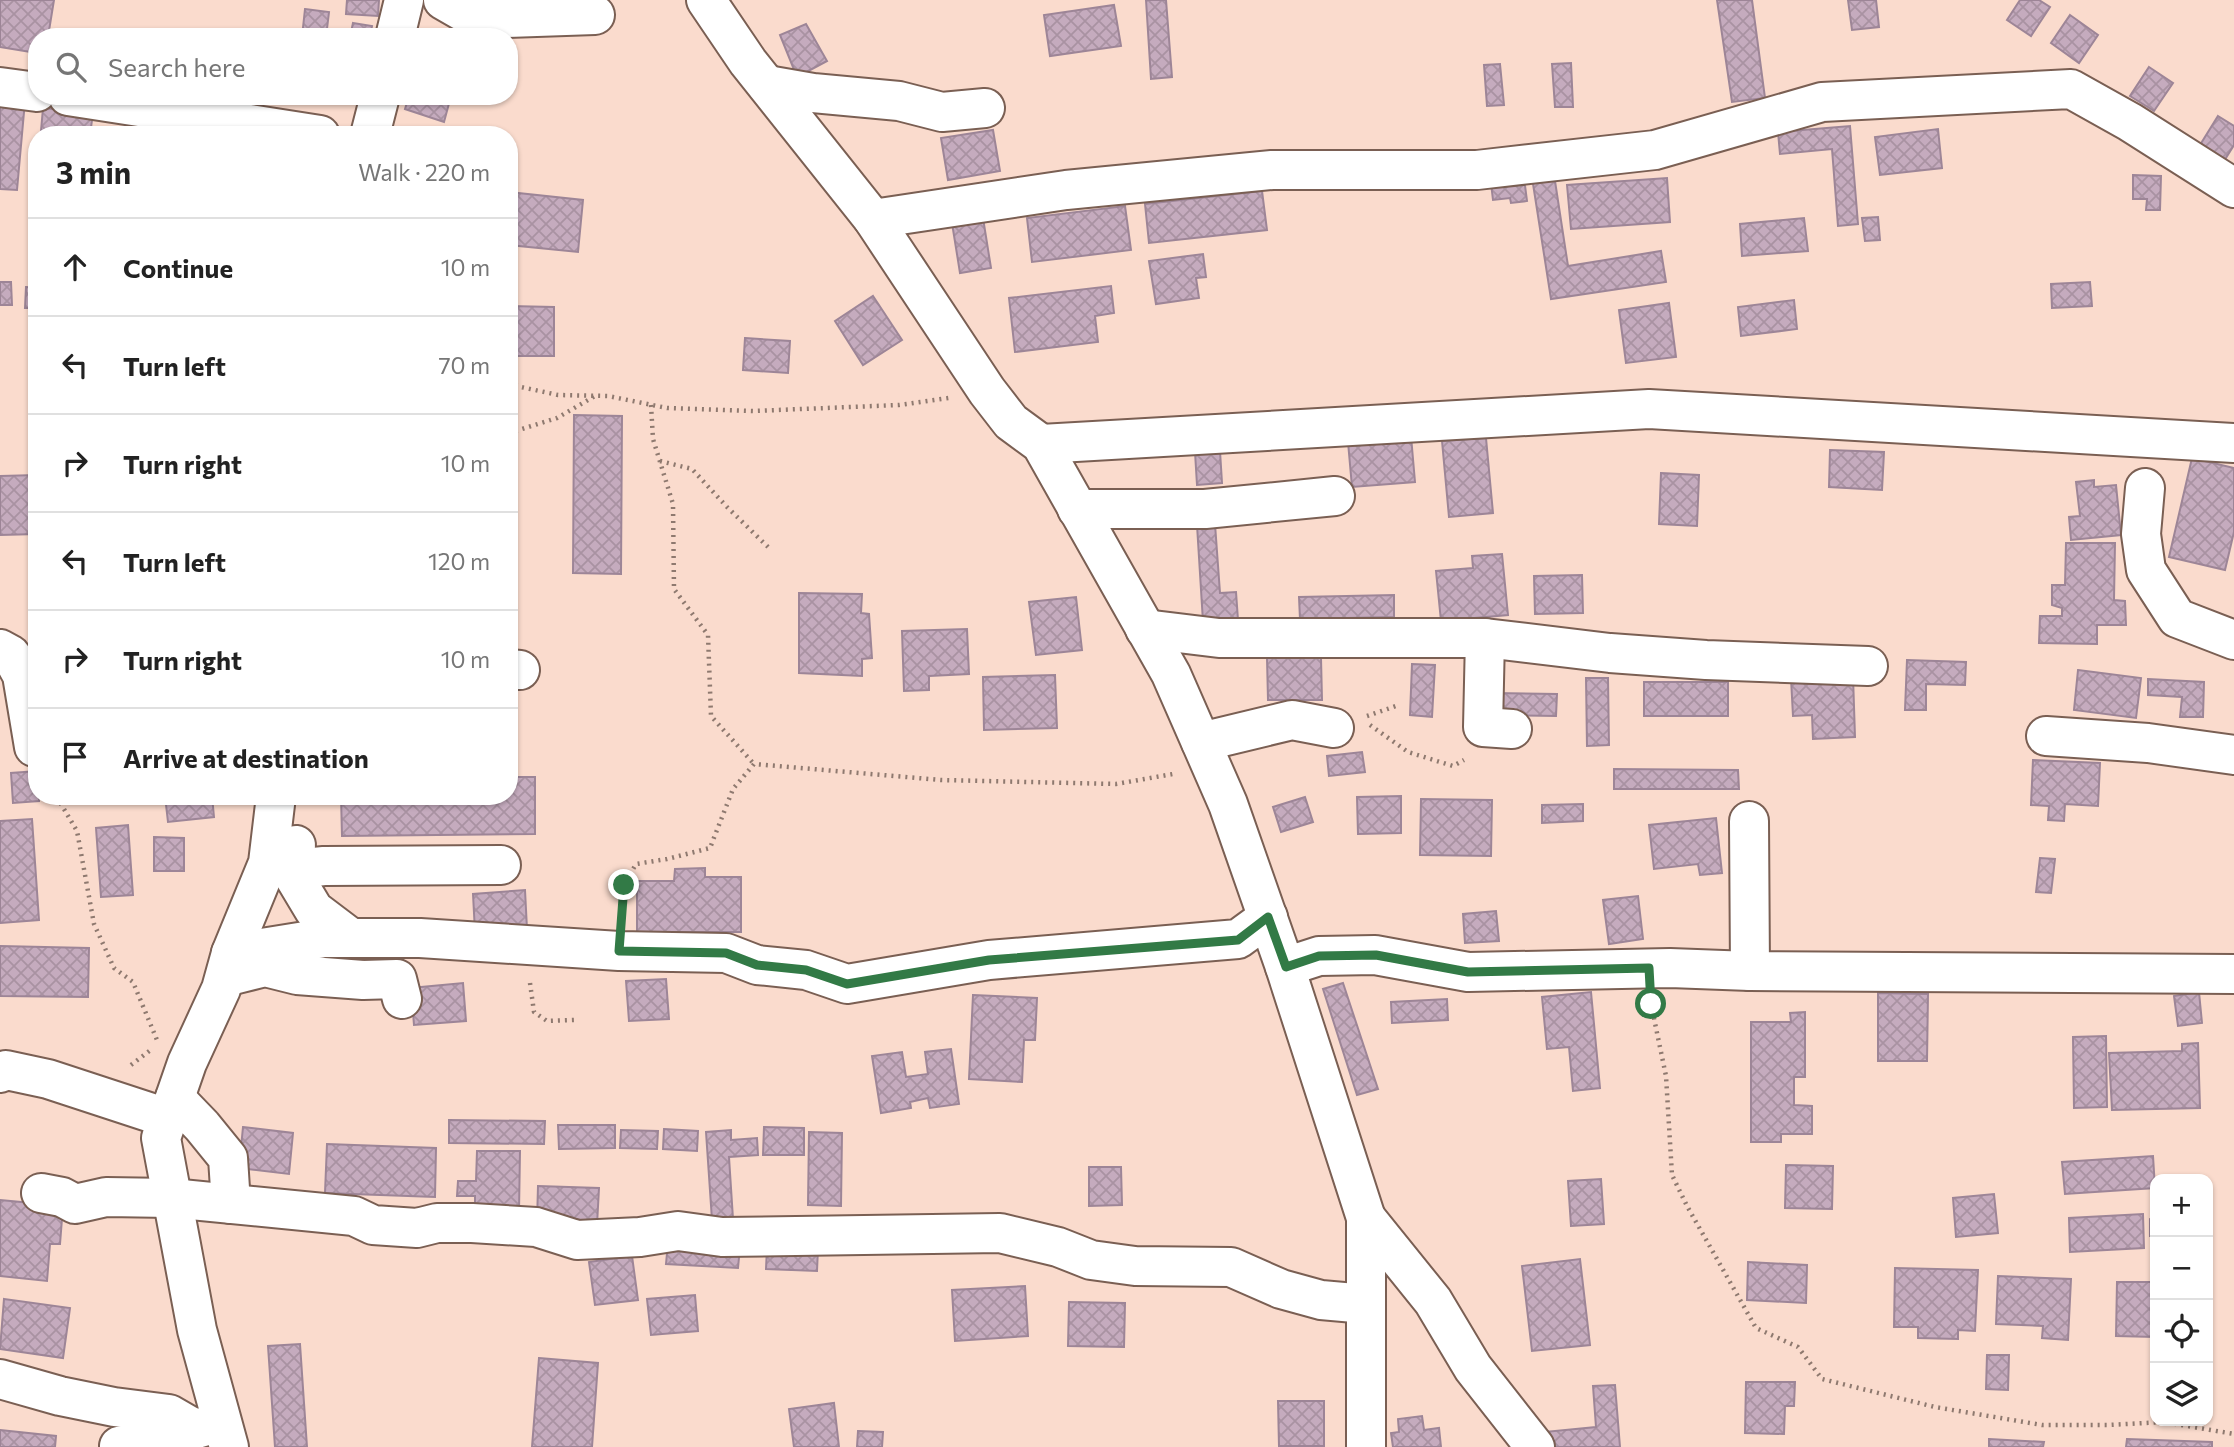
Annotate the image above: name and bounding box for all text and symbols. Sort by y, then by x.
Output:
search box [28,28,518,105]
icon: search [52,48,90,86]
text: Search here [108,51,246,82]
text: 3 min [56,153,131,190]
text: Walk · 220 m [358,158,490,186]
icon: ahead [56,248,94,286]
text: Continue [123,252,233,283]
text: 10 m [441,253,490,281]
icon: left [56,346,94,384]
text: Turn left [123,350,226,381]
text: 70 m [438,351,490,379]
icon: right [56,444,94,482]
text: Turn right [123,448,242,479]
text: 10 m [441,449,490,477]
icon: left [56,542,94,580]
text: Turn left [123,546,226,577]
text: 120 m [428,547,490,575]
icon: right [56,640,94,678]
text: Turn right [123,644,242,675]
text: 10 m [441,645,490,673]
icon: arrive [56,738,94,776]
text: Arrive at destination [123,742,369,773]
route end [608,869,639,900]
route start [1635,988,1666,1019]
map controls [2150,1174,2213,1426]
button: + [2150,1174,2213,1237]
button: − [2150,1237,2213,1300]
button: locate [2150,1300,2213,1363]
button: layers [2150,1363,2213,1426]

